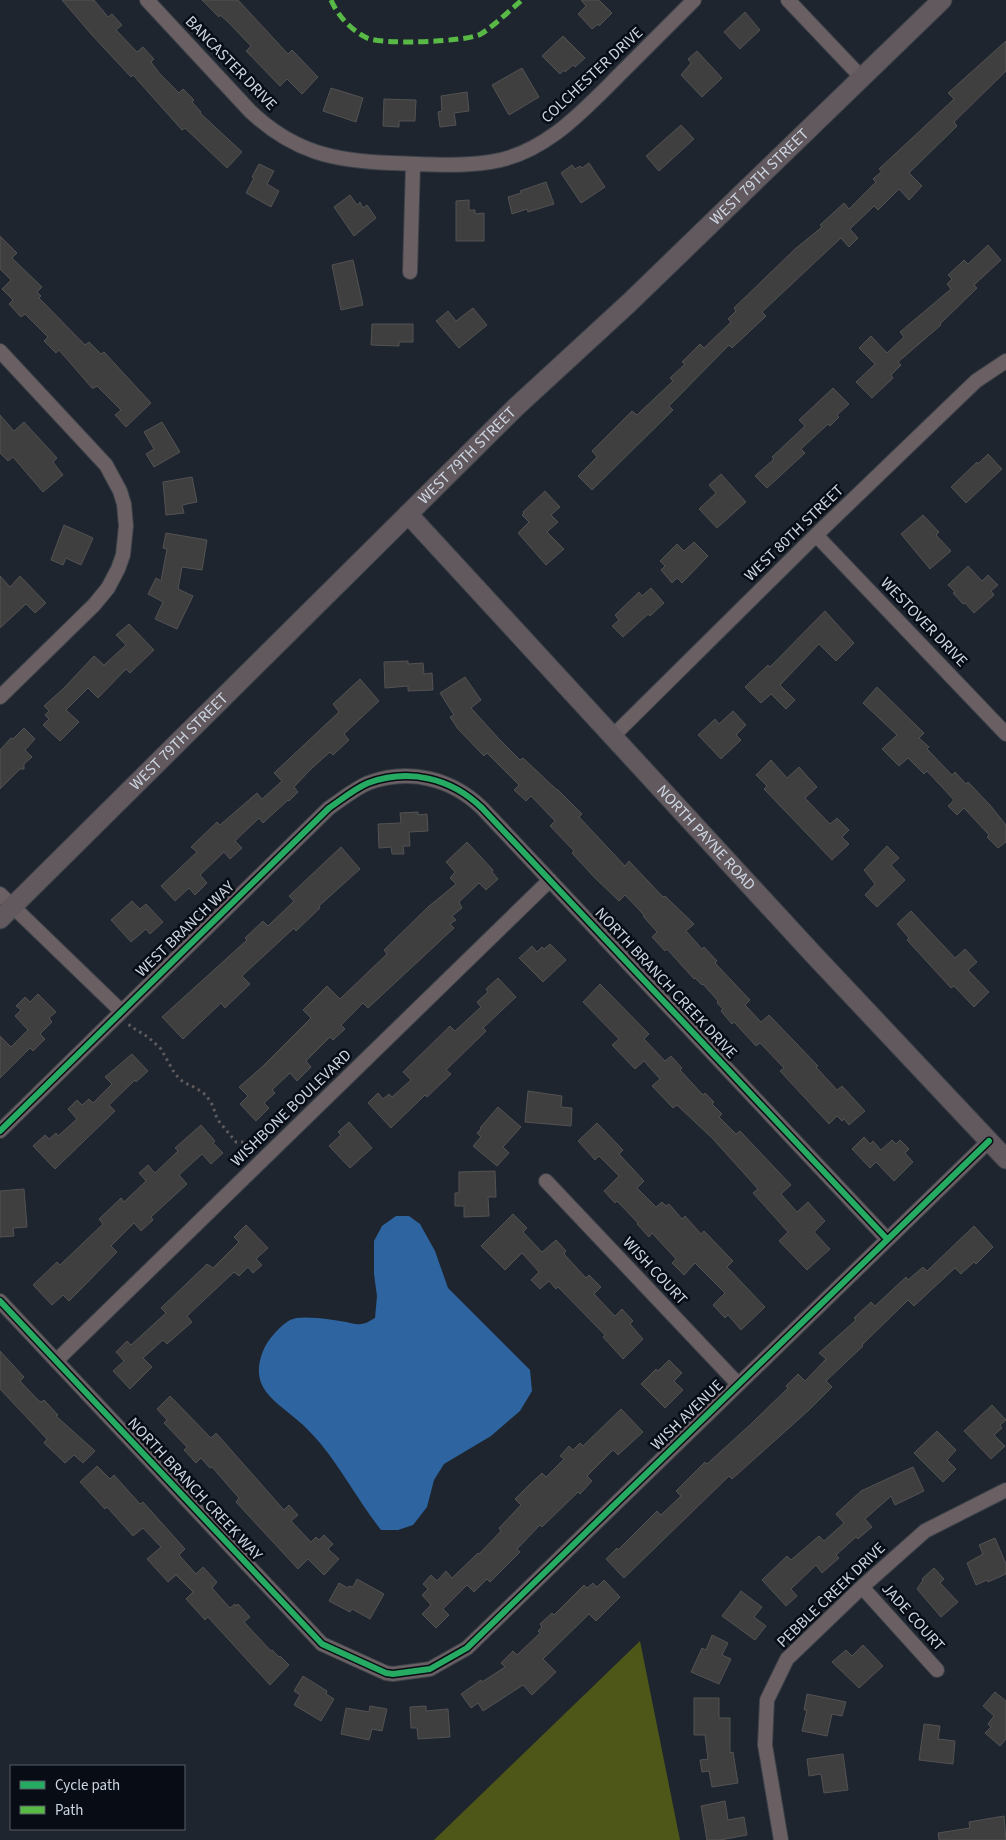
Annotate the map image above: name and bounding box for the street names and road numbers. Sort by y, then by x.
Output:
street label: BANCASTER DRIVE [180,11,282,115]
street label: COLCHESTER DRIVE [536,22,648,128]
street label: WEST 79TH STREET [705,123,814,230]
street label: WEST 79TH STREET [413,401,521,509]
street label: WEST 80TH STREET [739,479,849,586]
street label: WESTOVER DRIVE [876,572,972,672]
street label: WEST 79TH STREET [125,687,233,795]
street label: NORTH PAYNE ROAD [652,780,760,896]
street label: WEST BRANCH WAY [131,876,240,982]
street label: NORTH BRANCH CREEK DRIVE [590,902,742,1064]
street label: WISHBONE BOULEVARD [226,1044,356,1171]
street label: WISH COURT [618,1232,693,1310]
street label: WISH AVENUE [646,1375,728,1455]
street label: NORTH BRANCH CREEK WAY [123,1413,268,1566]
street label: PEBBLE CREEK DRIVE [772,1537,890,1653]
street label: JADE COURT [876,1578,950,1656]

